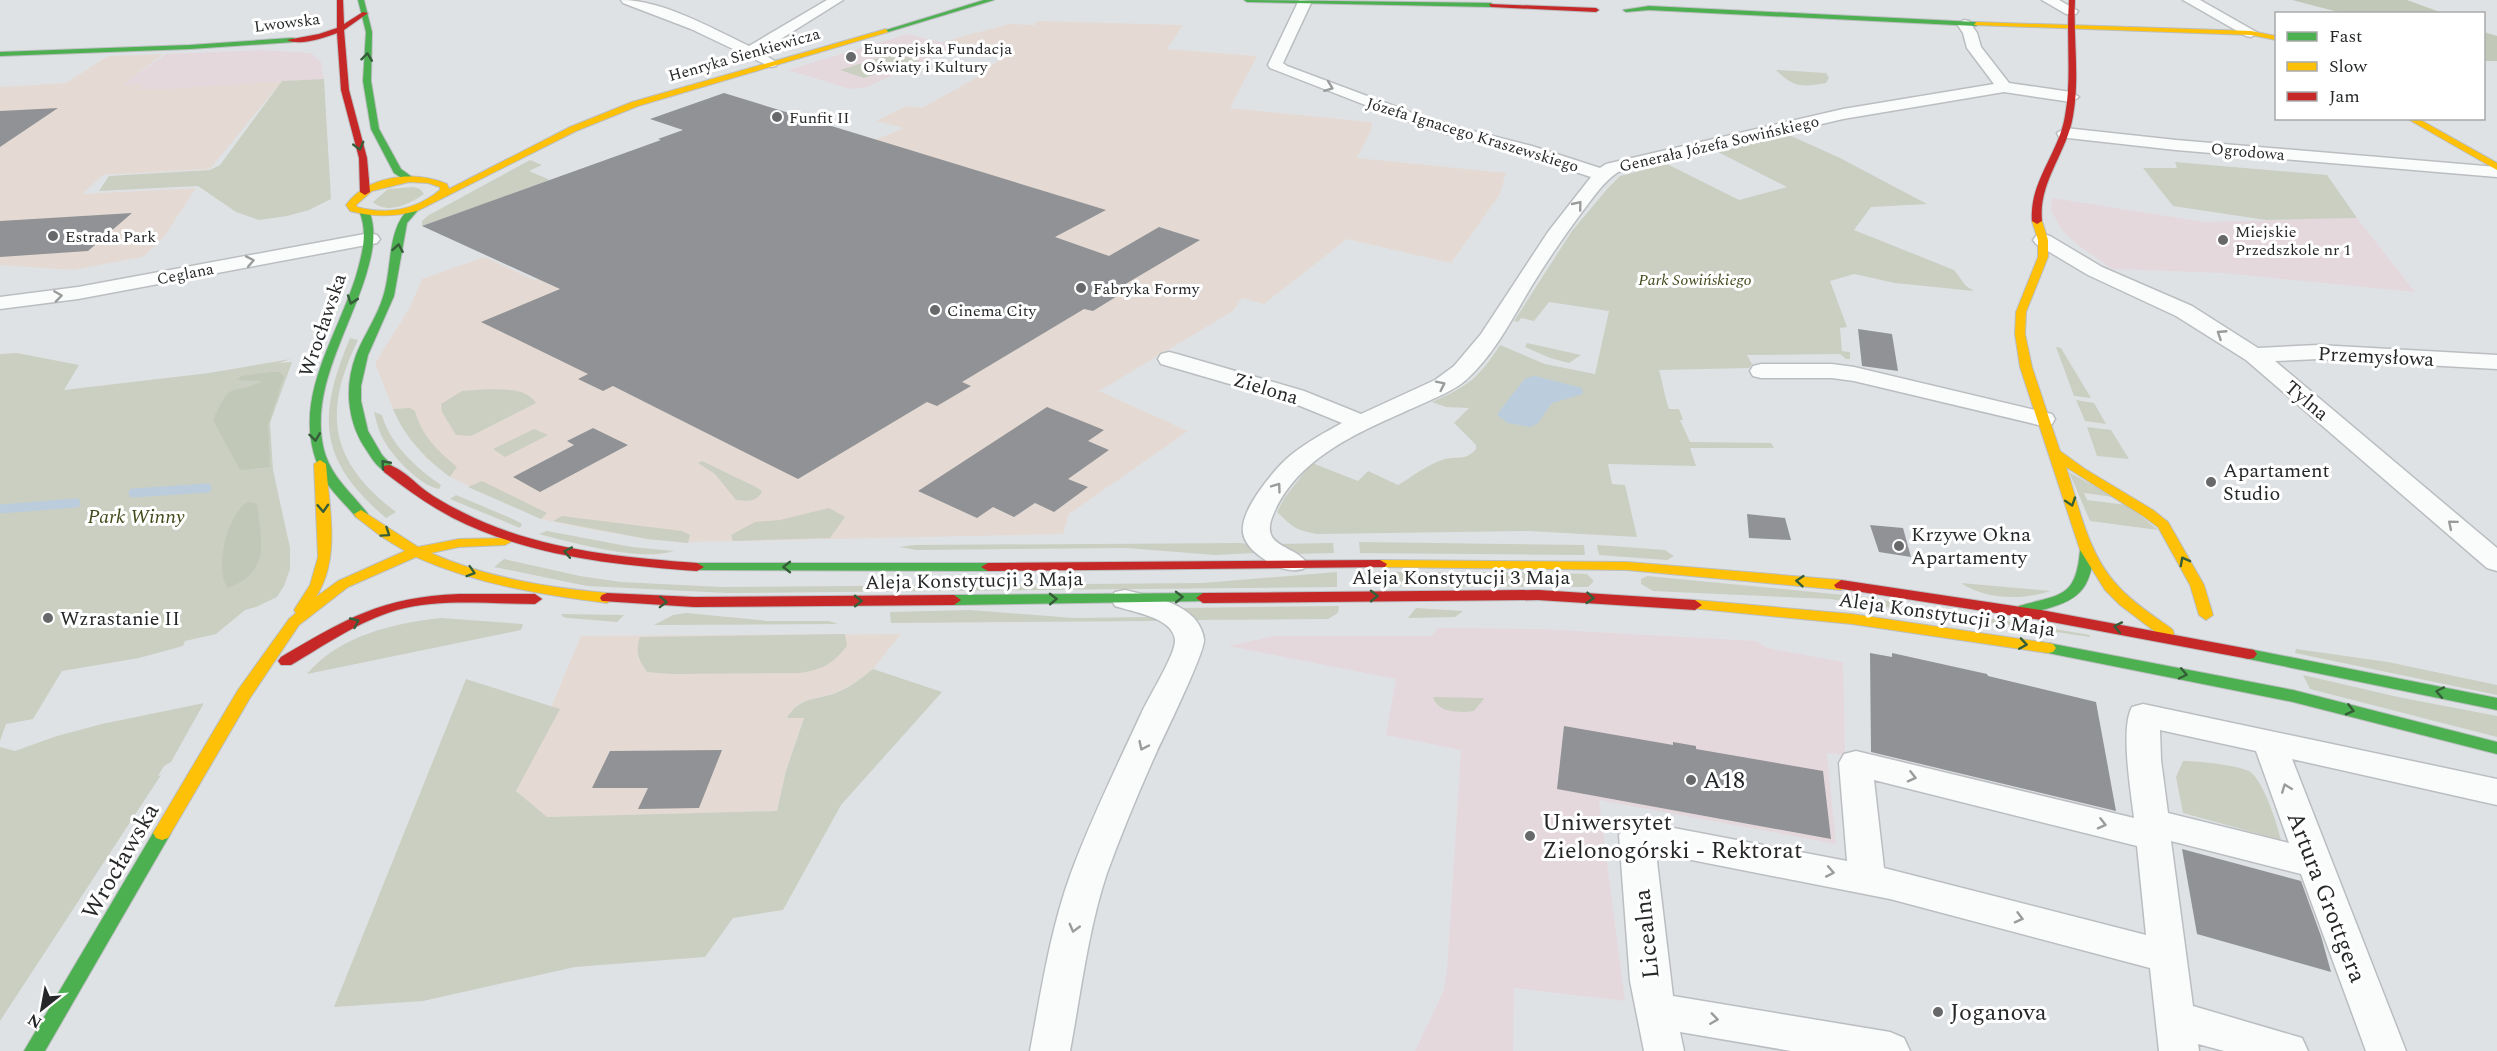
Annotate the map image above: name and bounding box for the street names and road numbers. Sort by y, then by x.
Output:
street label: Lwowska [253,7,322,39]
street label: Henryka Sienkiewicza [666,22,823,88]
street label: Józefa Ignacego Kraszewskiego [1364,91,1582,179]
street label: Generała Józefa Sowińskiego [1617,109,1821,179]
street label: Ogrodowa [2210,137,2286,167]
street label: Ceglana [155,257,216,291]
street label: Wrocławska [291,269,355,381]
street label: Przemysłowa [2317,339,2435,375]
street label: Zielona [1229,365,1302,413]
street label: Tylna [2277,373,2335,429]
street label: Aleja Konstytucji 3 Maja [1352,563,1570,593]
street label: Aleja Konstytucji 3 Maja [865,564,1084,598]
street label: Aleja Konstytucji 3 Maja [1837,585,2057,645]
street label: Wrocławska [73,796,169,927]
street label: Artura Grottgera [2277,806,2375,988]
street label: Licealna [1624,887,1670,981]

